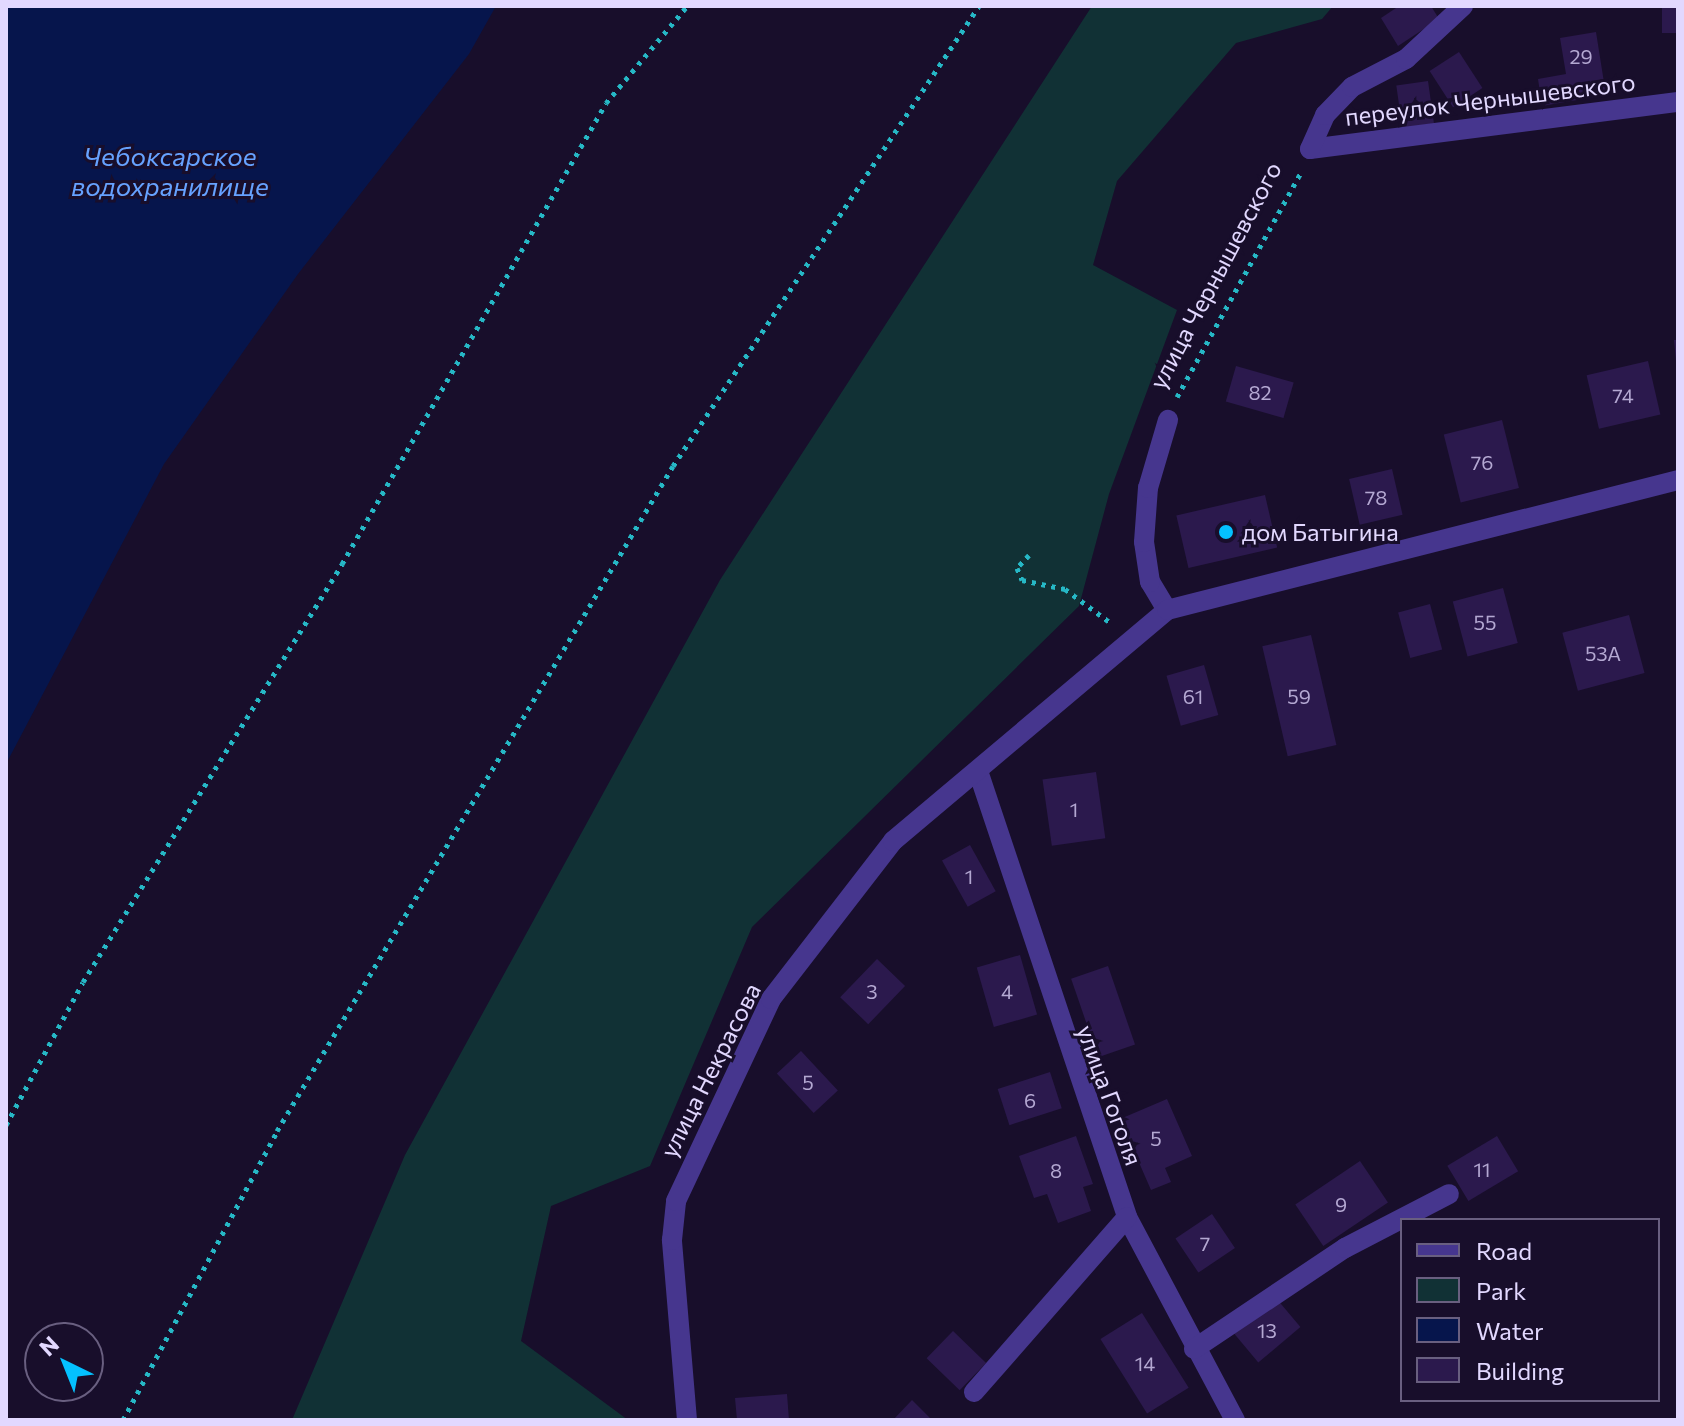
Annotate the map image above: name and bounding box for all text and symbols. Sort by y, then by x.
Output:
house number: 29 [1569,44,1593,68]
street label: переулок Чернышевского [1343,67,1637,131]
water label: Чебоксарское водохранилище [71,140,269,202]
street label: улица Чернышевского [1143,157,1287,393]
house number: 82 [1248,380,1272,404]
house number: 74 [1612,383,1634,407]
house number: 76 [1471,450,1493,474]
house number: 78 [1365,485,1387,509]
place label: дом Батыгина [1242,518,1399,546]
marker: дом Батыгина [1217,523,1235,541]
house number: 55 [1474,610,1496,634]
house number: 53А [1585,641,1621,665]
house number: 61 [1183,684,1203,708]
house number: 59 [1287,684,1311,708]
house number: 1 [1070,797,1078,821]
house number: 1 [965,864,973,888]
street label: улица Некрасова [654,978,766,1162]
house number: 3 [866,979,878,1003]
house number: 4 [1001,979,1013,1003]
street label: улица Гоголя [1071,1021,1149,1169]
house number: 5 [802,1070,814,1094]
house number: 6 [1024,1088,1036,1112]
house number: 5 [1150,1126,1162,1150]
house number: 11 [1473,1157,1491,1181]
house number: 8 [1050,1158,1062,1182]
house number: 9 [1335,1192,1347,1216]
legend [1400,1218,1660,1402]
house number: 7 [1200,1231,1210,1255]
text: Road [1476,1236,1532,1265]
text: Park [1476,1276,1526,1305]
text: Water [1476,1316,1544,1345]
house number: 13 [1257,1318,1277,1342]
north arrow [24,1322,104,1402]
text: N [33,1330,64,1361]
house number: 14 [1135,1351,1155,1375]
text: Building [1476,1356,1564,1385]

